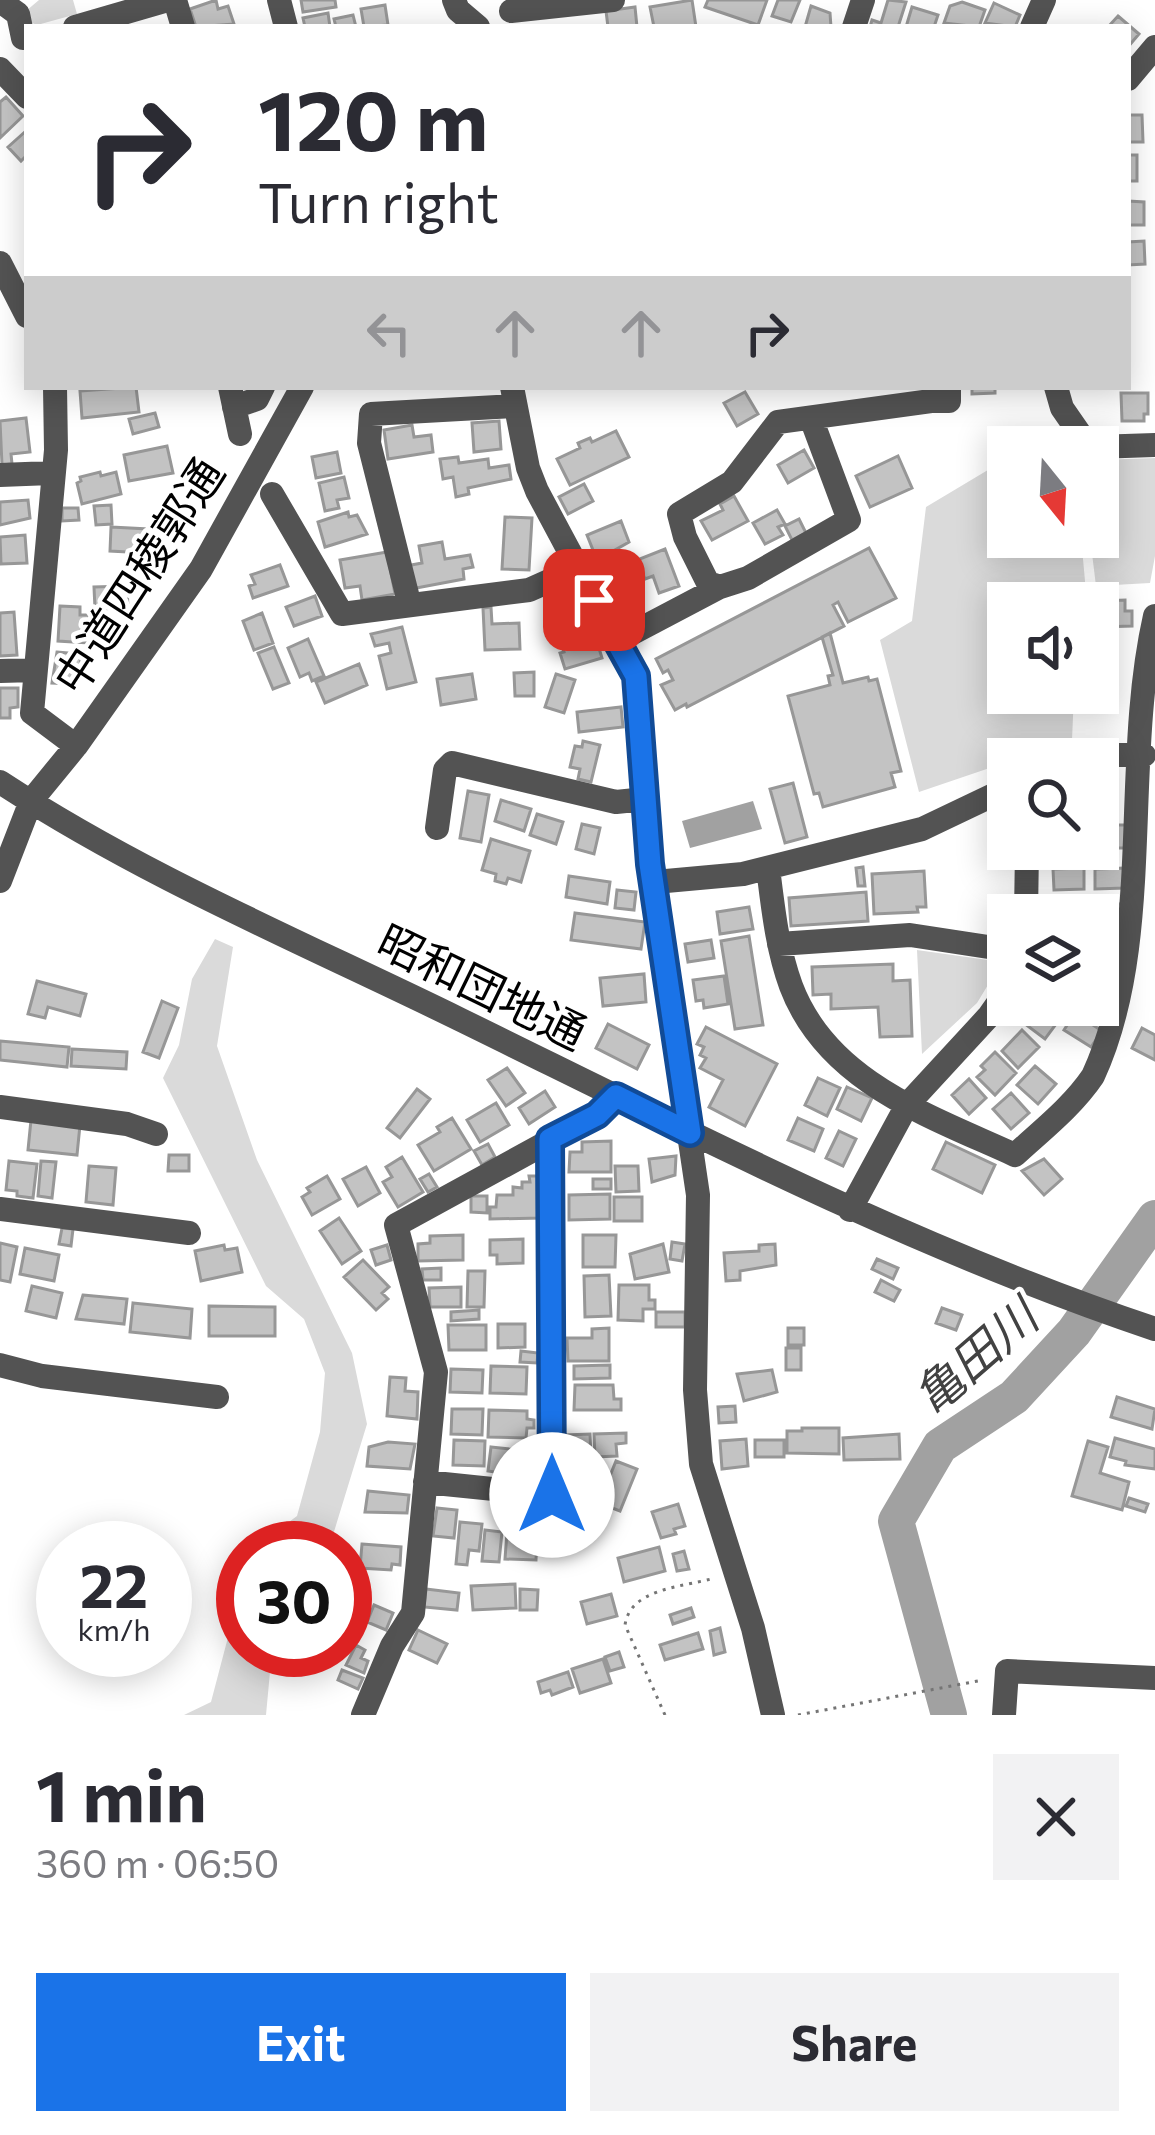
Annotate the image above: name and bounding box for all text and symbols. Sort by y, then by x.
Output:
text: 120 m [258,66,488,168]
icon: right [60,72,216,228]
text: Turn right [258,168,499,234]
icon: left [356,300,422,366]
icon: ahead [482,300,548,366]
icon: ahead [608,300,674,366]
icon: right [734,300,800,366]
north arrow [987,426,1119,558]
map controls [987,426,1119,1026]
street label: 中道四稜郭通 [40,447,234,703]
pin [543,549,645,651]
icon: arrive [561,567,627,633]
button: sound [987,582,1119,714]
button: search [987,738,1119,870]
button: layers [987,894,1119,1026]
street label: 昭和団地通 [370,911,596,1059]
water label: 亀田川 [900,1282,1051,1425]
position arrow [489,1432,615,1558]
speed limit sign: 30 [216,1521,372,1677]
text: 22 [80,1547,148,1620]
text: km/h [78,1610,150,1647]
text: 1 min [36,1749,207,1837]
button: close [993,1754,1119,1880]
text: 360 m · 06:50 [36,1838,279,1886]
button: Exit [36,1973,566,2111]
button: Share [590,1973,1119,2111]

